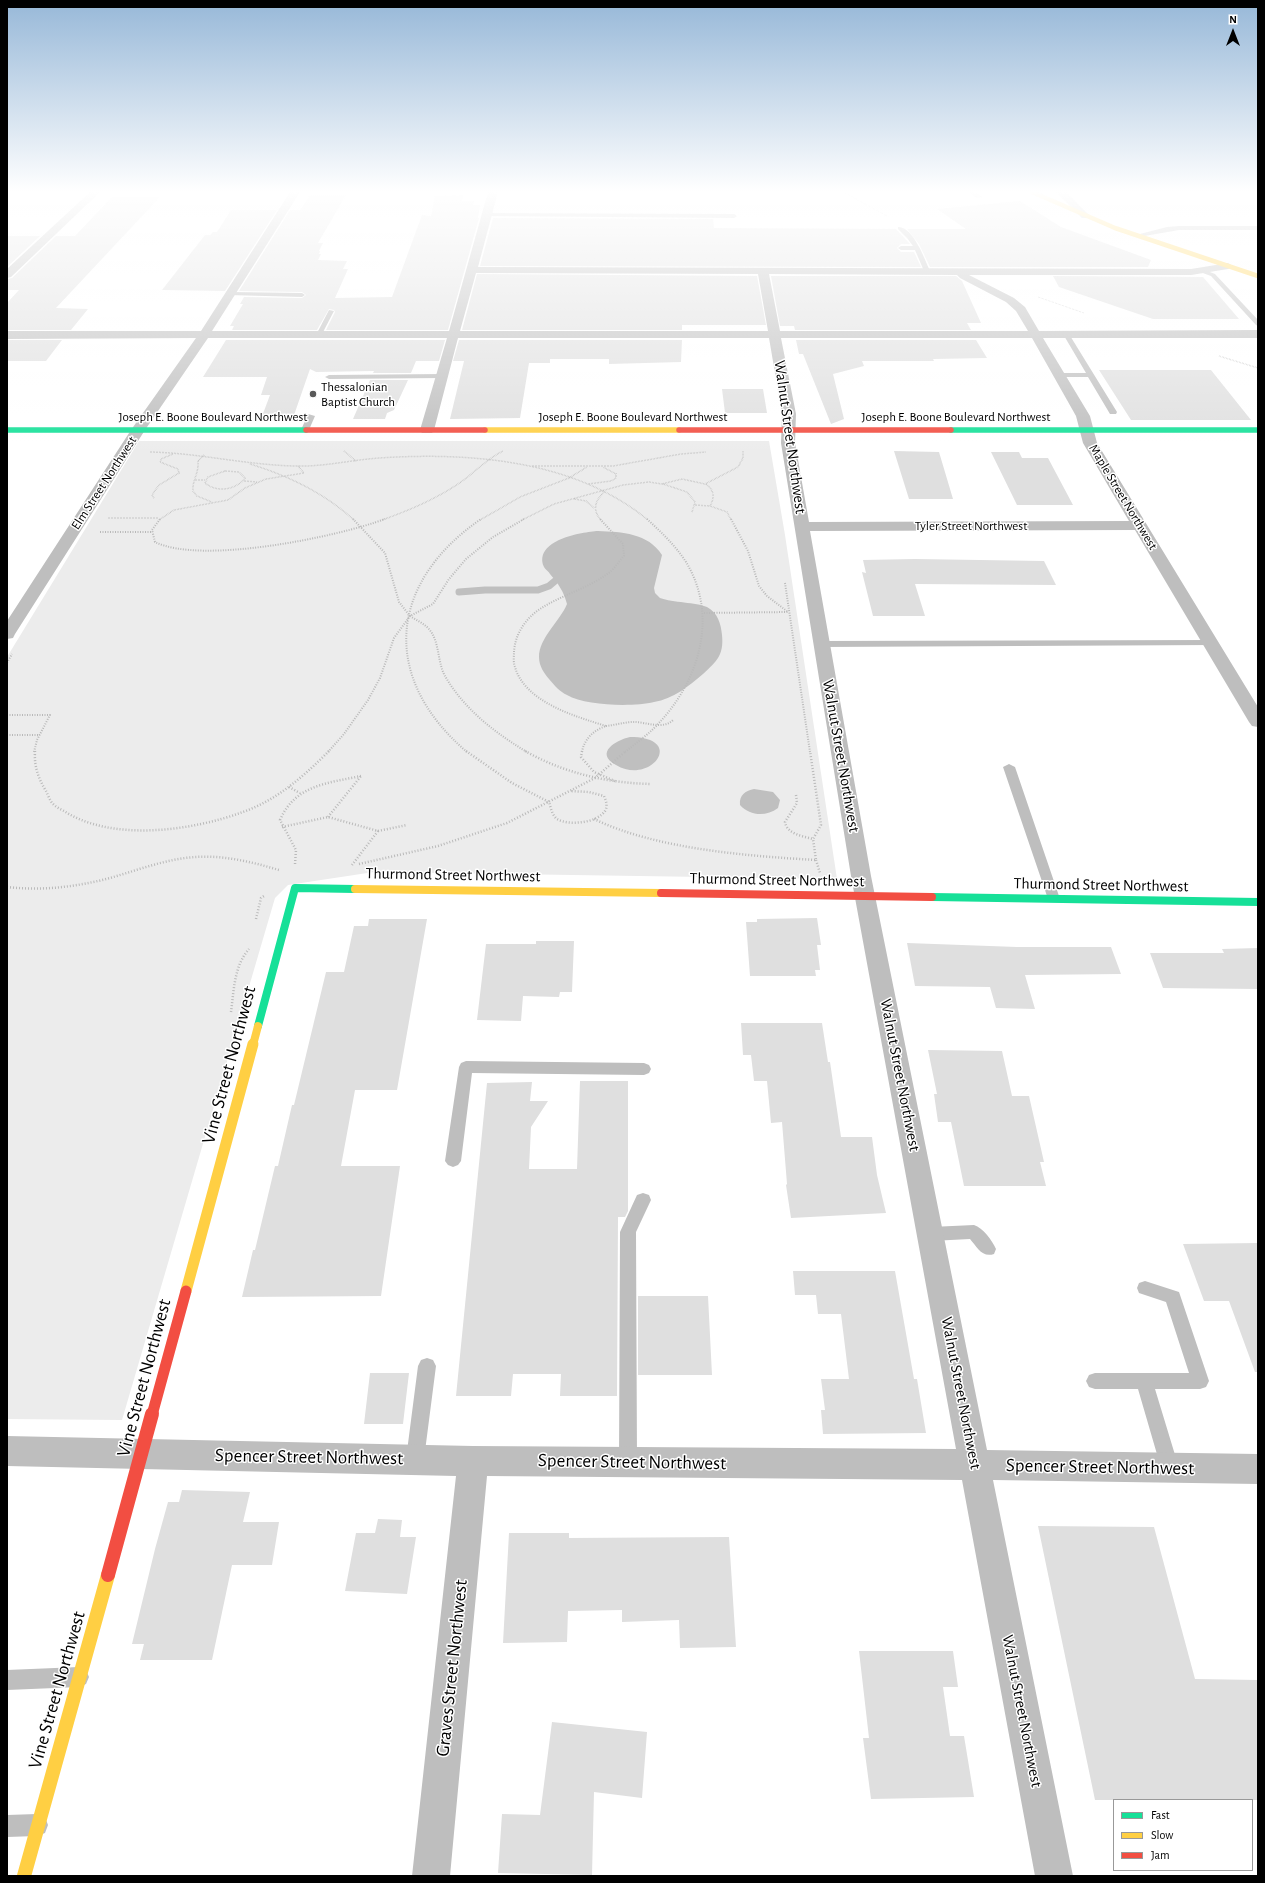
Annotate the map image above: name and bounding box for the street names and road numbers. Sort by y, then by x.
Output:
street label: Walnut Street Northwest [770,359,810,515]
street label: Joseph E. Boone Boulevard Northwest [119,409,307,425]
street label: Joseph E. Boone Boulevard Northwest [539,409,727,425]
street label: Joseph E. Boone Boulevard Northwest [862,409,1050,425]
street label: Elm Street Northwest [68,433,140,533]
street label: Maple Street Northwest [1085,442,1161,552]
street label: Tyler Street Northwest [915,518,1027,534]
street label: Walnut Street Northwest [818,678,864,834]
street label: Thurmond Street Northwest [365,864,541,886]
street label: Thurmond Street Northwest [689,869,865,891]
street label: Thurmond Street Northwest [1013,874,1189,896]
street label: Vine Street Northwest [197,983,261,1147]
street label: Walnut Street Northwest [876,997,924,1153]
street label: Vine Street Northwest [112,1296,176,1460]
street label: Walnut Street Northwest [937,1315,985,1471]
street label: Spencer Street Northwest [215,1444,403,1470]
street label: Spencer Street Northwest [538,1449,726,1475]
street label: Spencer Street Northwest [1006,1454,1194,1480]
street label: Graves Street Northwest [431,1578,473,1758]
street label: Vine Street Northwest [24,1609,90,1771]
street label: Walnut Street Northwest [998,1633,1046,1789]

